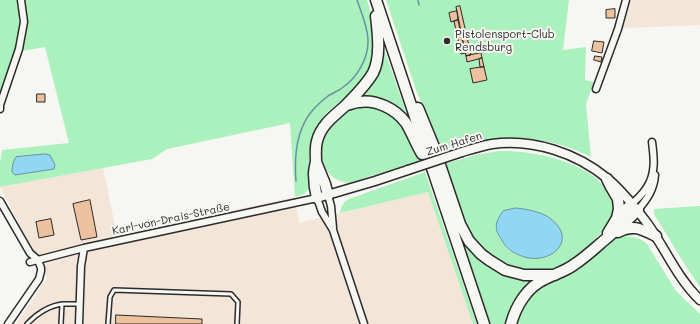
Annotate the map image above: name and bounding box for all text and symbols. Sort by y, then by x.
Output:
place label: Pistolensport-Club Rendsburg [455,28,555,54]
marker: Pistolensport-Club Rendsburg [442,36,452,46]
street label: Zum Hafen [425,129,483,159]
street label: Karl-von-Drais-Straße [111,200,231,238]

